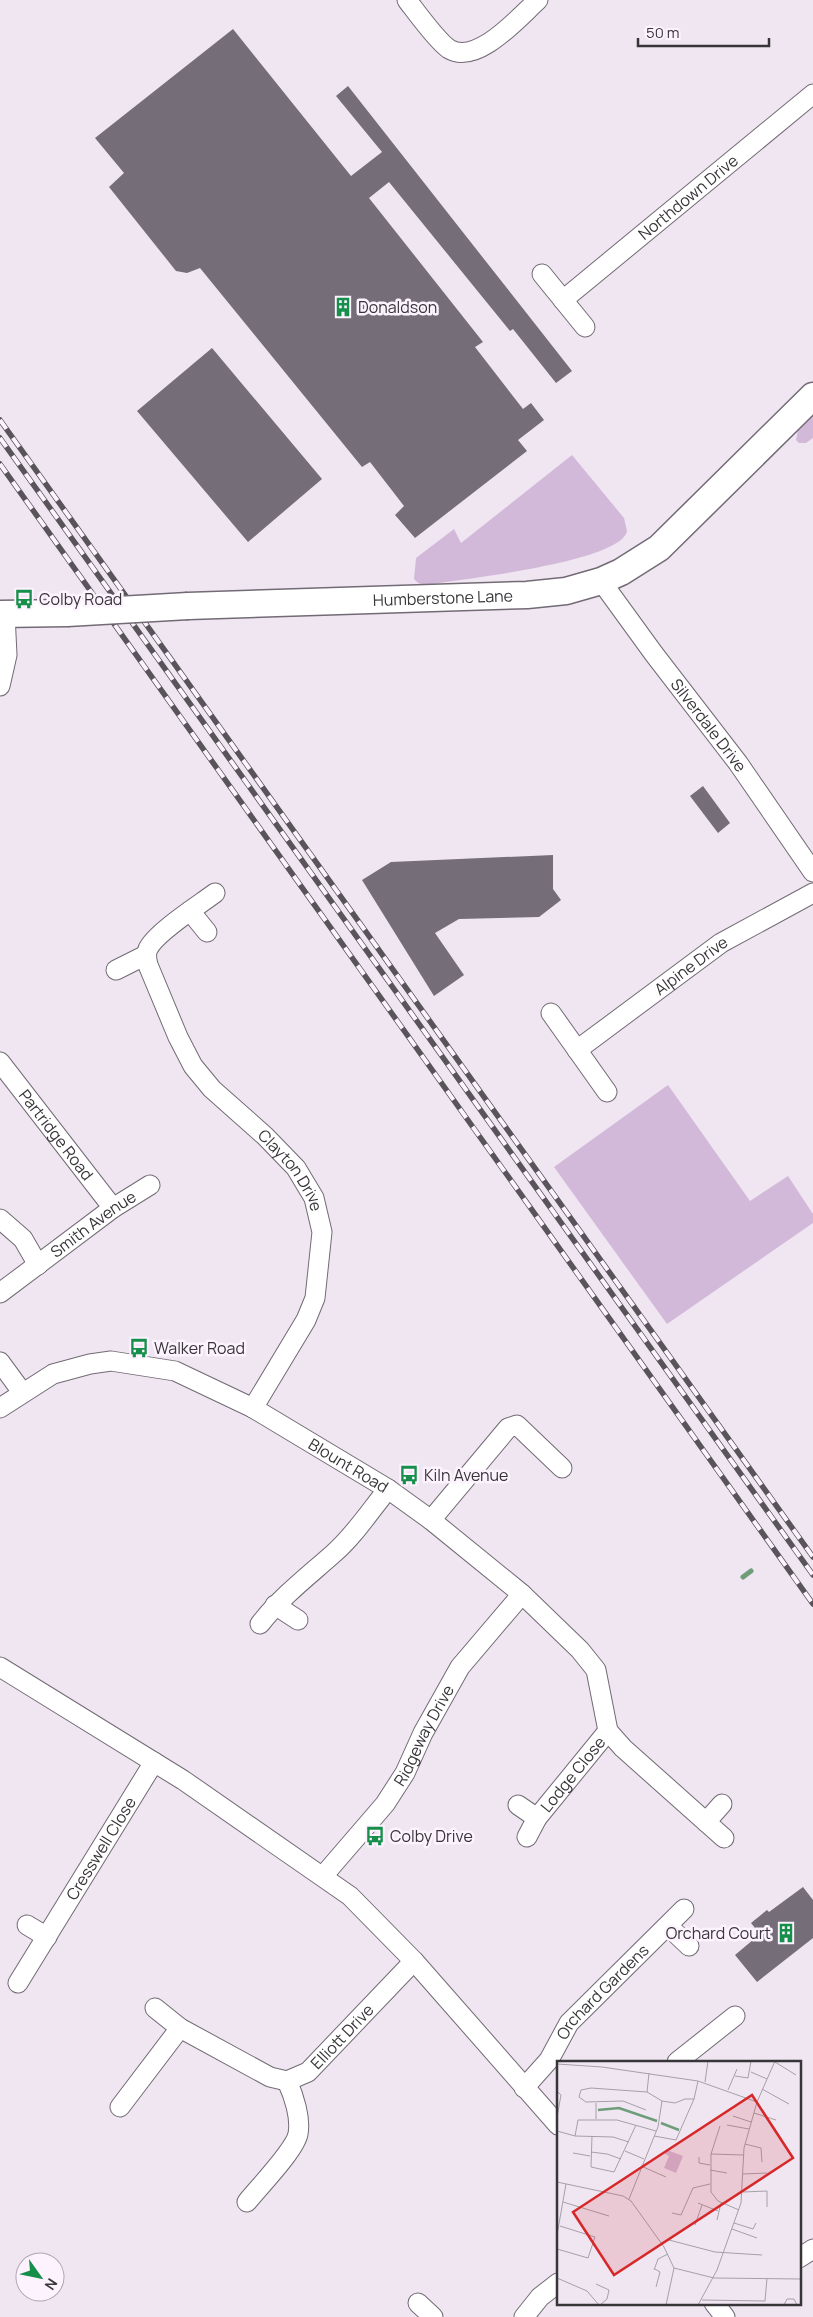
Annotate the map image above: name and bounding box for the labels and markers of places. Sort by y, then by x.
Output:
building icon: Donaldson [332,296,354,318]
place label: Donaldson [358,296,437,318]
bus stop icon: Colby Road [13,588,35,610]
place label: Colby Road [39,588,122,610]
bus stop icon: Walker Road [128,1337,150,1359]
place label: Walker Road [154,1337,245,1359]
bus stop icon: Kiln Avenue [398,1464,420,1486]
place label: Kiln Avenue [424,1464,508,1486]
bus stop icon: Colby Drive [364,1825,386,1847]
place label: Colby Drive [390,1825,473,1847]
place label: Orchard Court [666,1922,771,1944]
building icon: Orchard Court [775,1922,797,1944]

